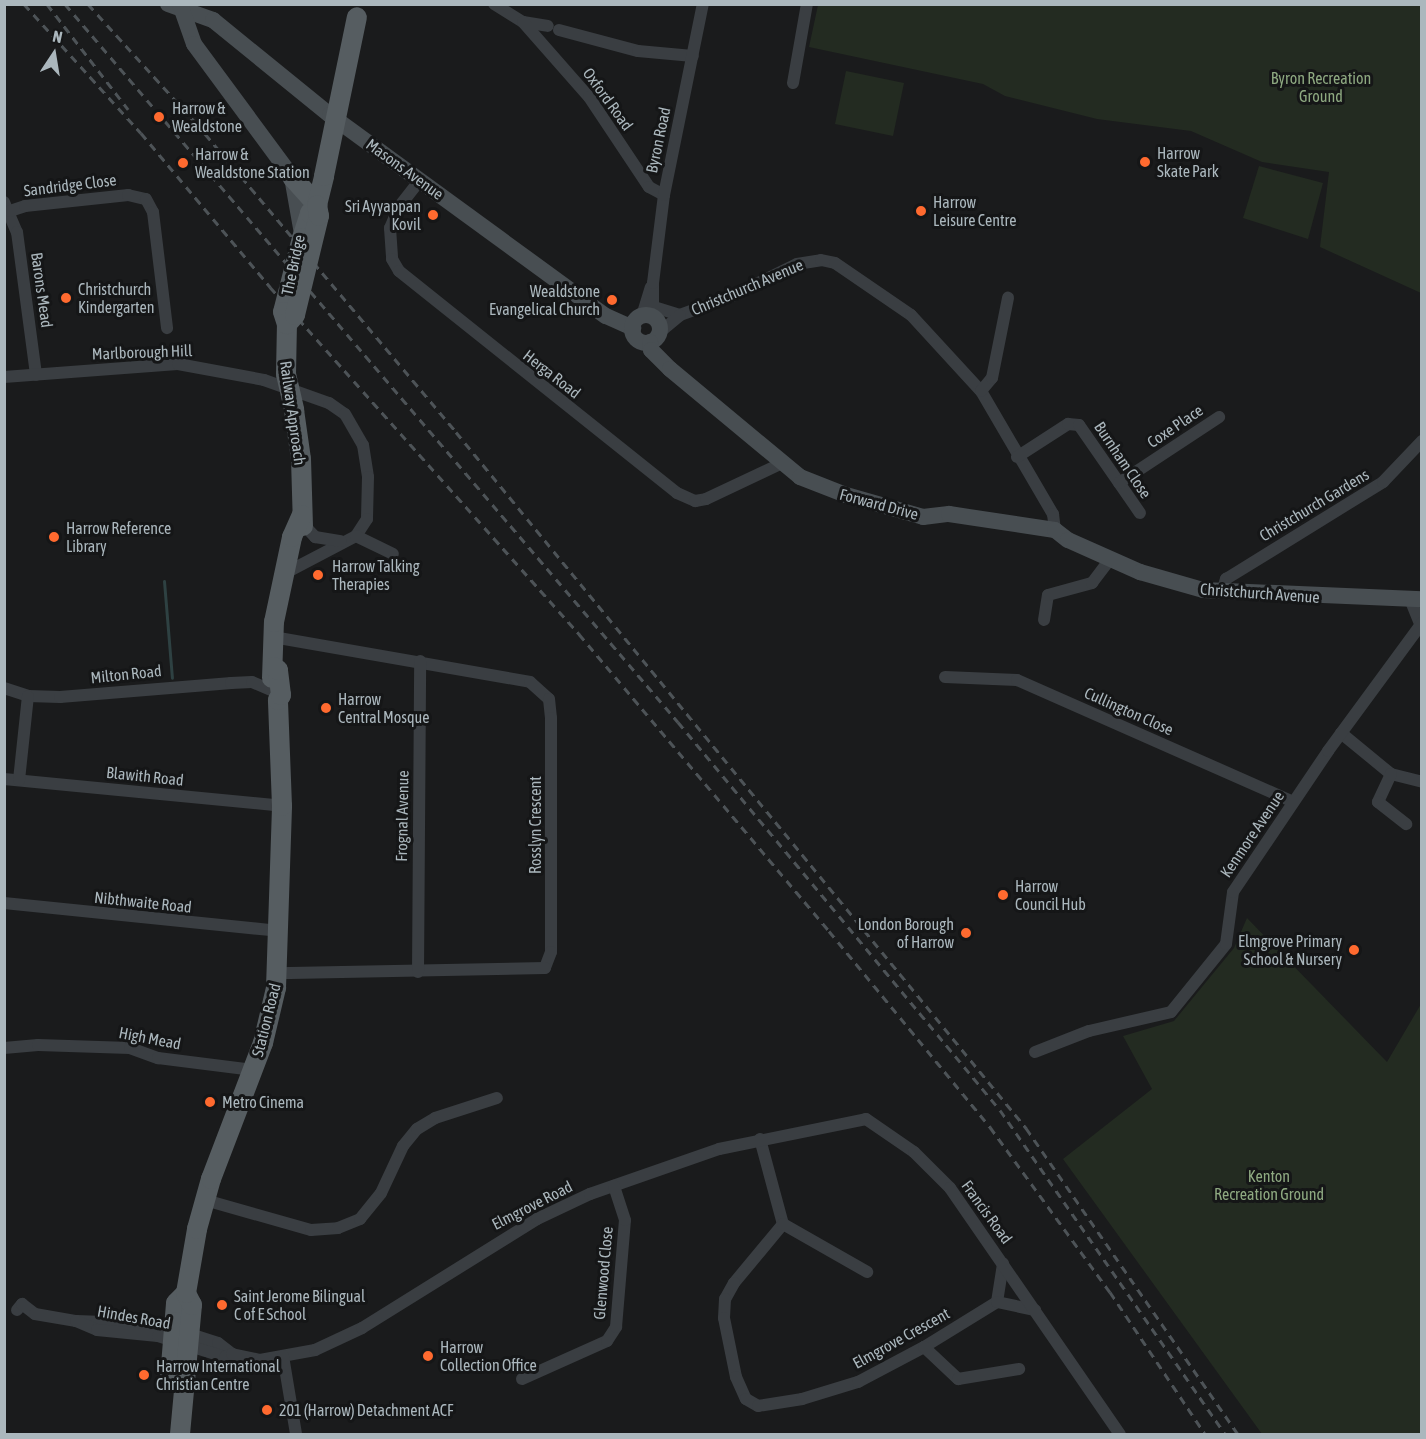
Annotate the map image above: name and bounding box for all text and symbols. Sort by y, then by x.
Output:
north arrow [24,24,84,84]
text: N [51,27,64,46]
street label: Oxford Road [579,64,637,134]
park label: Byron Recreation Ground [1271,68,1371,106]
place label: Harrow & Wealdstone [172,98,242,136]
street label: Byron Road [642,105,674,175]
marker: Harrow & Wealdstone [150,108,168,126]
street label: Masons Avenue [362,134,448,204]
place label: Harrow Skate Park [1157,143,1219,181]
place label: Harrow & Wealdstone Station [195,144,310,182]
marker: Harrow Skate Park [1138,155,1152,169]
marker: Harrow & Wealdstone Station [176,156,190,170]
street label: Sandridge Close [23,170,117,200]
place label: Harrow Leisure Centre [933,192,1017,230]
place label: Sri Ayyappan Kovil [345,196,421,234]
marker: Harrow Leisure Centre [914,204,928,218]
marker: Sri Ayyappan Kovil [426,208,440,222]
street label: The Bridge [277,233,309,297]
street label: Barons Mead [27,251,57,329]
street label: Christchurch Avenue [688,255,806,319]
place label: Christchurch Kindergarten [78,279,154,317]
place label: Wealdstone Evangelical Church [489,281,600,319]
marker: Christchurch Kindergarten [59,291,73,305]
marker: Wealdstone Evangelical Church [605,293,619,307]
street label: Marlborough Hill [91,341,193,363]
street label: Herga Road [519,346,585,402]
street label: Railway Approach [276,360,310,466]
street label: Coxe Place [1144,400,1206,452]
street label: Burnham Close [1090,418,1156,502]
street label: Christchurch Gardens [1256,465,1372,545]
street label: Forward Drive [838,484,920,524]
place label: Harrow Reference Library [66,518,171,556]
marker: Harrow Reference Library [47,530,61,544]
place label: Harrow Talking Therapies [332,556,420,594]
marker: Harrow Talking Therapies [309,566,327,584]
street label: Christchurch Avenue [1200,579,1320,607]
street label: Milton Road [90,661,162,687]
street label: Cullington Close [1082,683,1176,739]
place label: Harrow Central Mosque [338,689,430,727]
marker: Harrow Central Mosque [319,701,333,715]
street label: Blawith Road [105,762,185,790]
street label: Frognal Avenue [392,770,412,862]
street label: Rosslyn Crescent [525,776,545,874]
street label: Kenmore Avenue [1216,787,1288,881]
place label: Harrow Council Hub [1015,876,1086,914]
street label: Nibthwaite Road [93,887,193,917]
marker: Harrow Council Hub [996,888,1010,902]
place label: London Borough of Harrow [858,914,954,952]
marker: London Borough of Harrow [959,926,973,940]
place label: Elmgrove Primary School & Nursery [1238,931,1342,969]
marker: Elmgrove Primary School & Nursery [1347,943,1361,957]
street label: Station Road [248,981,284,1059]
street label: High Mead [117,1023,183,1053]
place label: Metro Cinema [222,1092,304,1112]
marker: Metro Cinema [203,1095,217,1109]
park label: Kenton Recreation Ground [1214,1166,1324,1204]
street label: Elmgrove Road [488,1176,576,1234]
street label: Francis Road [958,1177,1016,1247]
street label: Glenwood Close [589,1226,617,1320]
place label: Saint Jerome Bilingual C of E School [234,1286,365,1324]
marker: Saint Jerome Bilingual C of E School [215,1298,229,1312]
street label: Hindes Road [96,1301,172,1333]
street label: Elmgrove Crescent [849,1303,953,1373]
place label: Harrow Collection Office [440,1337,537,1375]
marker: Harrow Collection Office [421,1349,435,1363]
place label: Harrow International Christian Centre [156,1356,280,1394]
marker: Harrow International Christian Centre [137,1368,151,1382]
place label: 201 (Harrow) Detachment ACF [279,1400,453,1420]
marker: 201 (Harrow) Detachment ACF [260,1403,274,1417]

